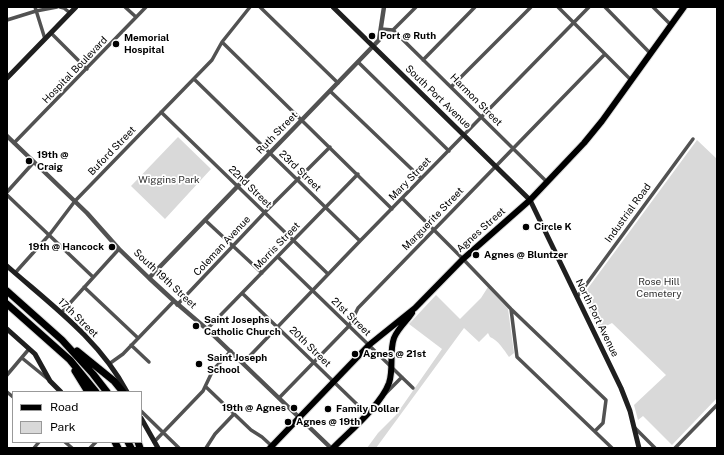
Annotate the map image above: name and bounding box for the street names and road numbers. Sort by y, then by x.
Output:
street label: Hospital Boulevard [40,34,110,106]
street label: South Port Avenue [403,63,473,131]
street label: Harmon Street [447,71,505,129]
street label: Ruth Street [254,109,300,157]
street label: Buford Street [86,124,138,178]
street label: 23rd Street [277,148,323,194]
street label: Mary Street [386,155,434,203]
street label: 22nd Street [226,163,274,211]
street label: Industrial Road [602,181,654,245]
street label: Marguerite Street [400,185,466,253]
street label: Agnes Street [454,205,508,255]
street label: Coleman Avenue [191,214,253,278]
street label: Morris Street [251,220,303,272]
street label: South 19th Street [131,247,199,311]
street label: North Port Avenue [573,277,621,359]
street label: 21st Street [329,295,373,339]
street label: 17th Street [55,296,101,340]
street label: 20th Street [287,324,333,370]

